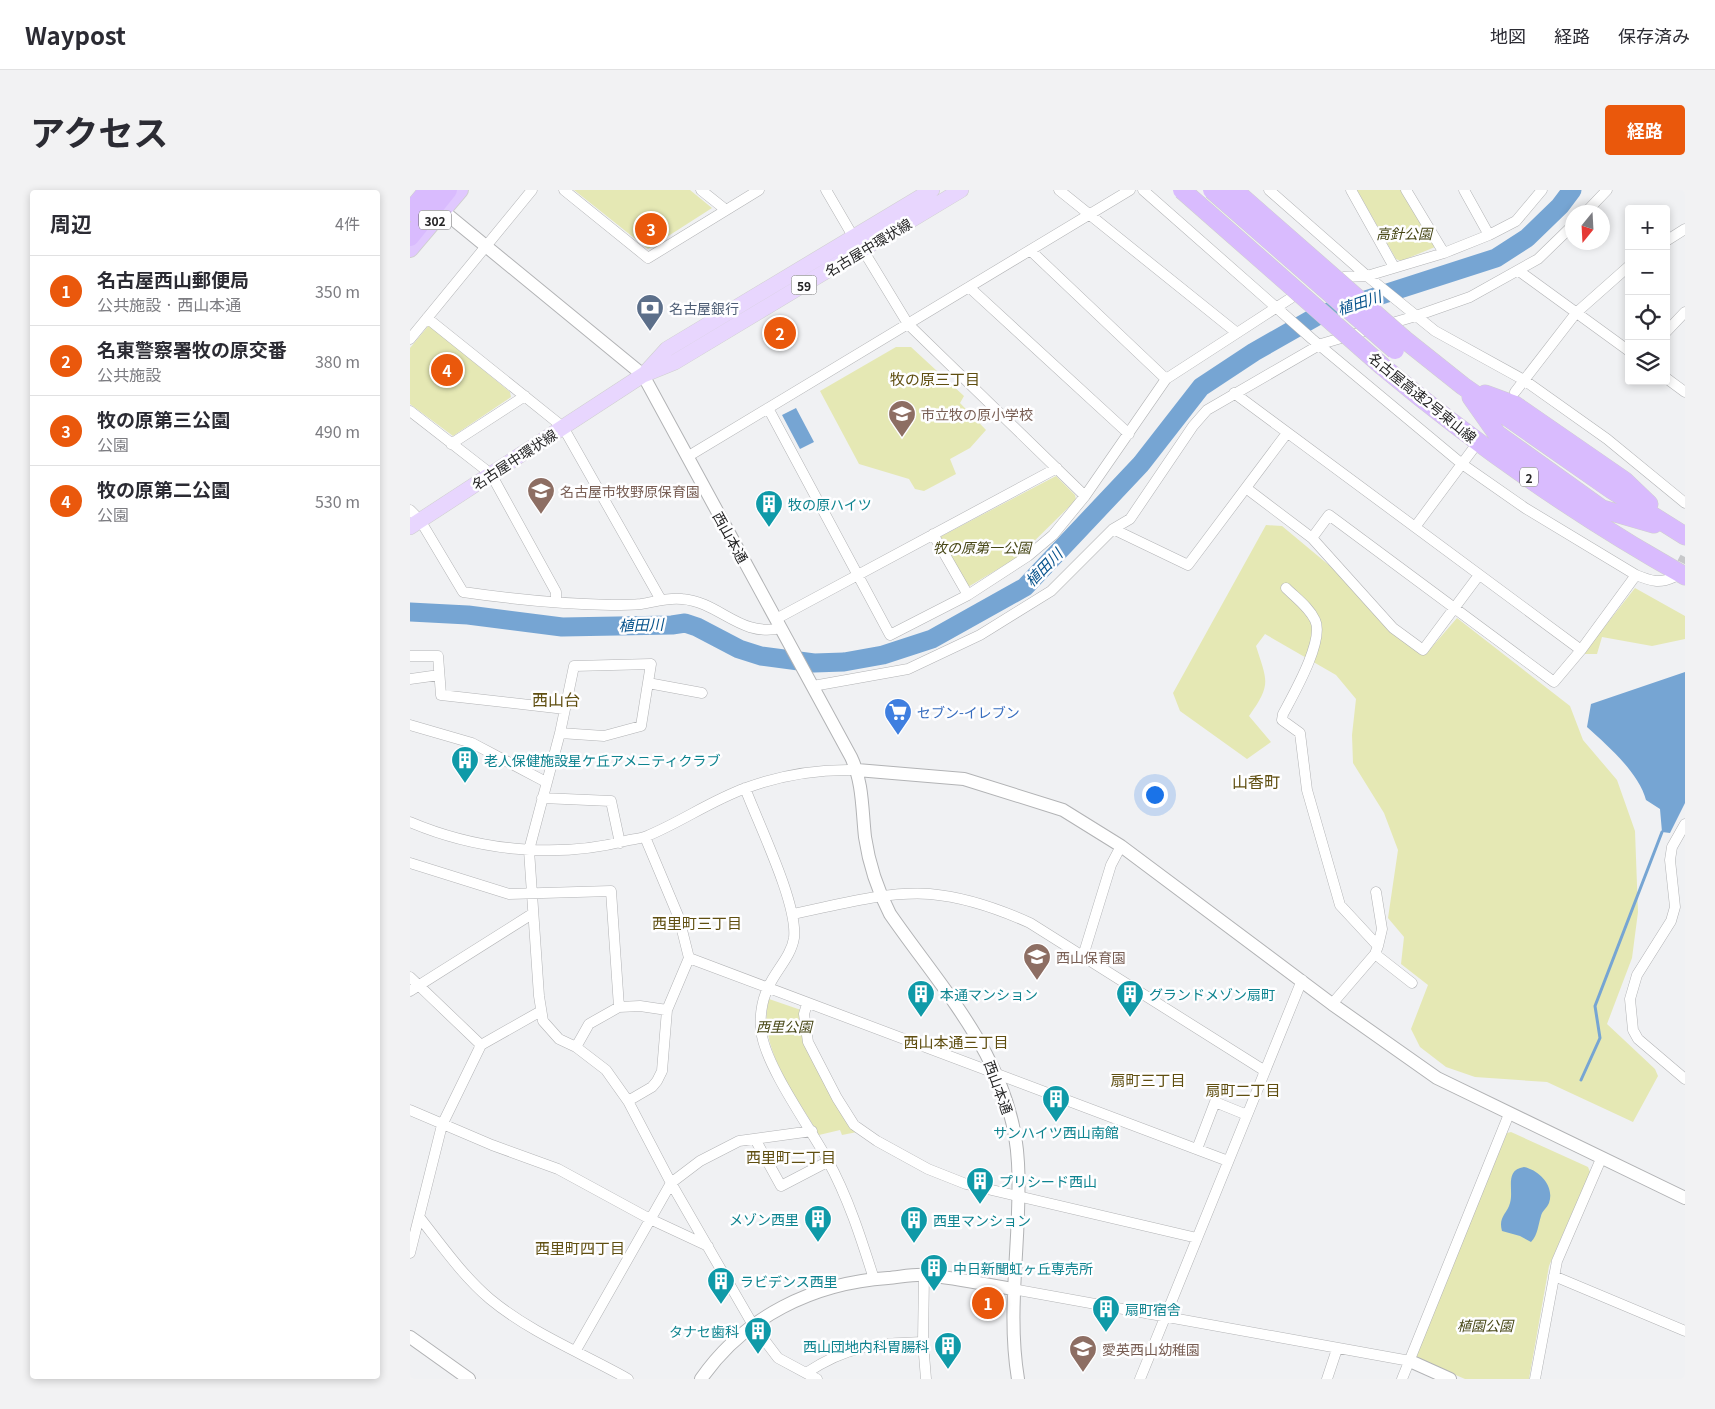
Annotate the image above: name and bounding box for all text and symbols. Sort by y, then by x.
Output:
text: Waypost [25,17,126,52]
text: 地図 [1490,22,1526,48]
text: 経路 [1554,22,1590,48]
text: 保存済み [1618,22,1690,48]
text: アクセス [30,105,168,156]
button: 経路 [1605,105,1685,155]
north arrow [1565,205,1610,250]
map controls [1625,205,1670,385]
button: + [1625,205,1670,250]
text: 周辺 [50,208,92,238]
road number: 302 [419,210,451,230]
pin: 3 [635,210,667,248]
text: 4件 [335,211,360,235]
street label: 名古屋中環状線 [821,213,915,281]
park label: 高針公園 [1376,223,1434,243]
button: − [1625,250,1670,295]
text: 名古屋西山郵便局 [97,265,249,292]
road number: 59 [792,276,816,294]
text: 1 [61,279,71,303]
text: 350 m [315,279,360,303]
water label: 植田川 [1334,284,1386,319]
text: 公共施設 · 西山本通 [97,292,241,316]
bank icon: 名古屋銀行 [635,293,665,332]
button: locate [1625,295,1670,340]
place label: 名古屋銀行 [669,298,739,318]
pin: 2 [764,314,796,352]
text: 名東警察署牧の原交番 [97,335,287,362]
button: layers [1625,340,1670,385]
street label: 名古屋高速2号東山線 [1365,347,1481,447]
text: 2 [61,349,71,373]
text: 380 m [315,349,360,373]
pin: 4 [431,351,463,389]
text: 公共施設 [97,362,161,386]
district label: 牧の原三丁目 [890,368,980,389]
school or university icon: 市立牧の原小学校 [887,399,917,438]
place label: 市立牧の原小学校 [921,404,1033,424]
text: 牧の原第三公園 [97,405,230,432]
text: 3 [61,419,71,443]
text: 490 m [315,419,360,443]
street label: 名古屋中環状線 [467,424,561,494]
text: 公園 [97,432,129,456]
road number: 2 [1520,468,1538,486]
text: 牧の原第二公園 [97,475,230,502]
school or university icon: 名古屋市牧野原保育園 [526,476,556,515]
place label: 名古屋市牧野原保育園 [560,481,700,501]
text: 4 [61,489,71,513]
text: 530 m [315,489,360,513]
building icon: 牧の原ハイツ [754,489,784,528]
place label: 牧の原ハイツ [788,494,872,514]
text: 公園 [97,502,129,526]
street label: 西山本通 [709,508,753,566]
park label: 牧の原第一公園 [933,537,1033,557]
water label: 植田川 [1020,542,1068,590]
water label: 植田川 [618,613,666,635]
district label: 西山台 [532,687,580,711]
supermarket icon: セブン-イレブン [883,697,913,736]
place label: セブン-イレブン [917,702,1020,722]
building icon: 老人保健施設星ケ丘アメニティクラブ [450,745,480,784]
place label: 老人保健施設星ケ丘アメニティクラブ [484,750,720,770]
district label: 山香町 [1232,769,1280,793]
your location [1142,782,1168,808]
district label: 西里町三丁目 [652,912,742,933]
school or university icon: 西山保育園 [1022,942,1052,981]
place label: 西山保育園 [1056,947,1126,967]
building icon: 本通マンション [906,979,936,1018]
building icon: グランドメゾン扇町 [1115,979,1145,1018]
place label: 本通マンション [940,984,1038,1004]
place label: グランドメゾン扇町 [1149,984,1275,1004]
park label: 西里公園 [756,1016,814,1036]
district label: 西山本通三丁目 [903,1031,1009,1052]
street label: 西山本通 [980,1057,1018,1117]
district label: 扇町三丁目 [1110,1069,1186,1090]
district label: 扇町二丁目 [1205,1079,1281,1100]
building icon: サンハイツ西山南館 [1041,1084,1071,1123]
place label: サンハイツ西山南館 [993,1122,1119,1142]
district label: 西里町二丁目 [746,1146,836,1167]
building icon: プリシード西山 [965,1166,995,1205]
place label: プリシード西山 [999,1171,1097,1191]
building icon: メゾン西里 [803,1204,833,1243]
building icon: 西里マンション [899,1205,929,1244]
place label: メゾン西里 [729,1209,799,1229]
place label: 西里マンション [933,1210,1031,1230]
district label: 西里町四丁目 [535,1237,625,1258]
building icon: 中日新聞虹ヶ丘専売所 [919,1253,949,1292]
place label: 中日新聞虹ヶ丘専売所 [953,1258,1093,1278]
building icon: ラビデンス西里 [706,1266,736,1305]
place label: ラビデンス西里 [740,1271,838,1291]
pin: 1 [972,1284,1004,1322]
building icon: 扇町宿舎 [1091,1294,1121,1333]
place label: 扇町宿舎 [1125,1299,1181,1319]
park label: 植園公園 [1457,1315,1515,1335]
building icon: タナセ歯科 [743,1316,773,1355]
place label: タナセ歯科 [669,1321,739,1341]
building icon: 西山団地内科胃腸科 [933,1331,963,1370]
school or university icon: 愛英西山幼稚園 [1068,1334,1098,1373]
place label: 西山団地内科胃腸科 [803,1336,929,1356]
place label: 愛英西山幼稚園 [1102,1339,1200,1359]

